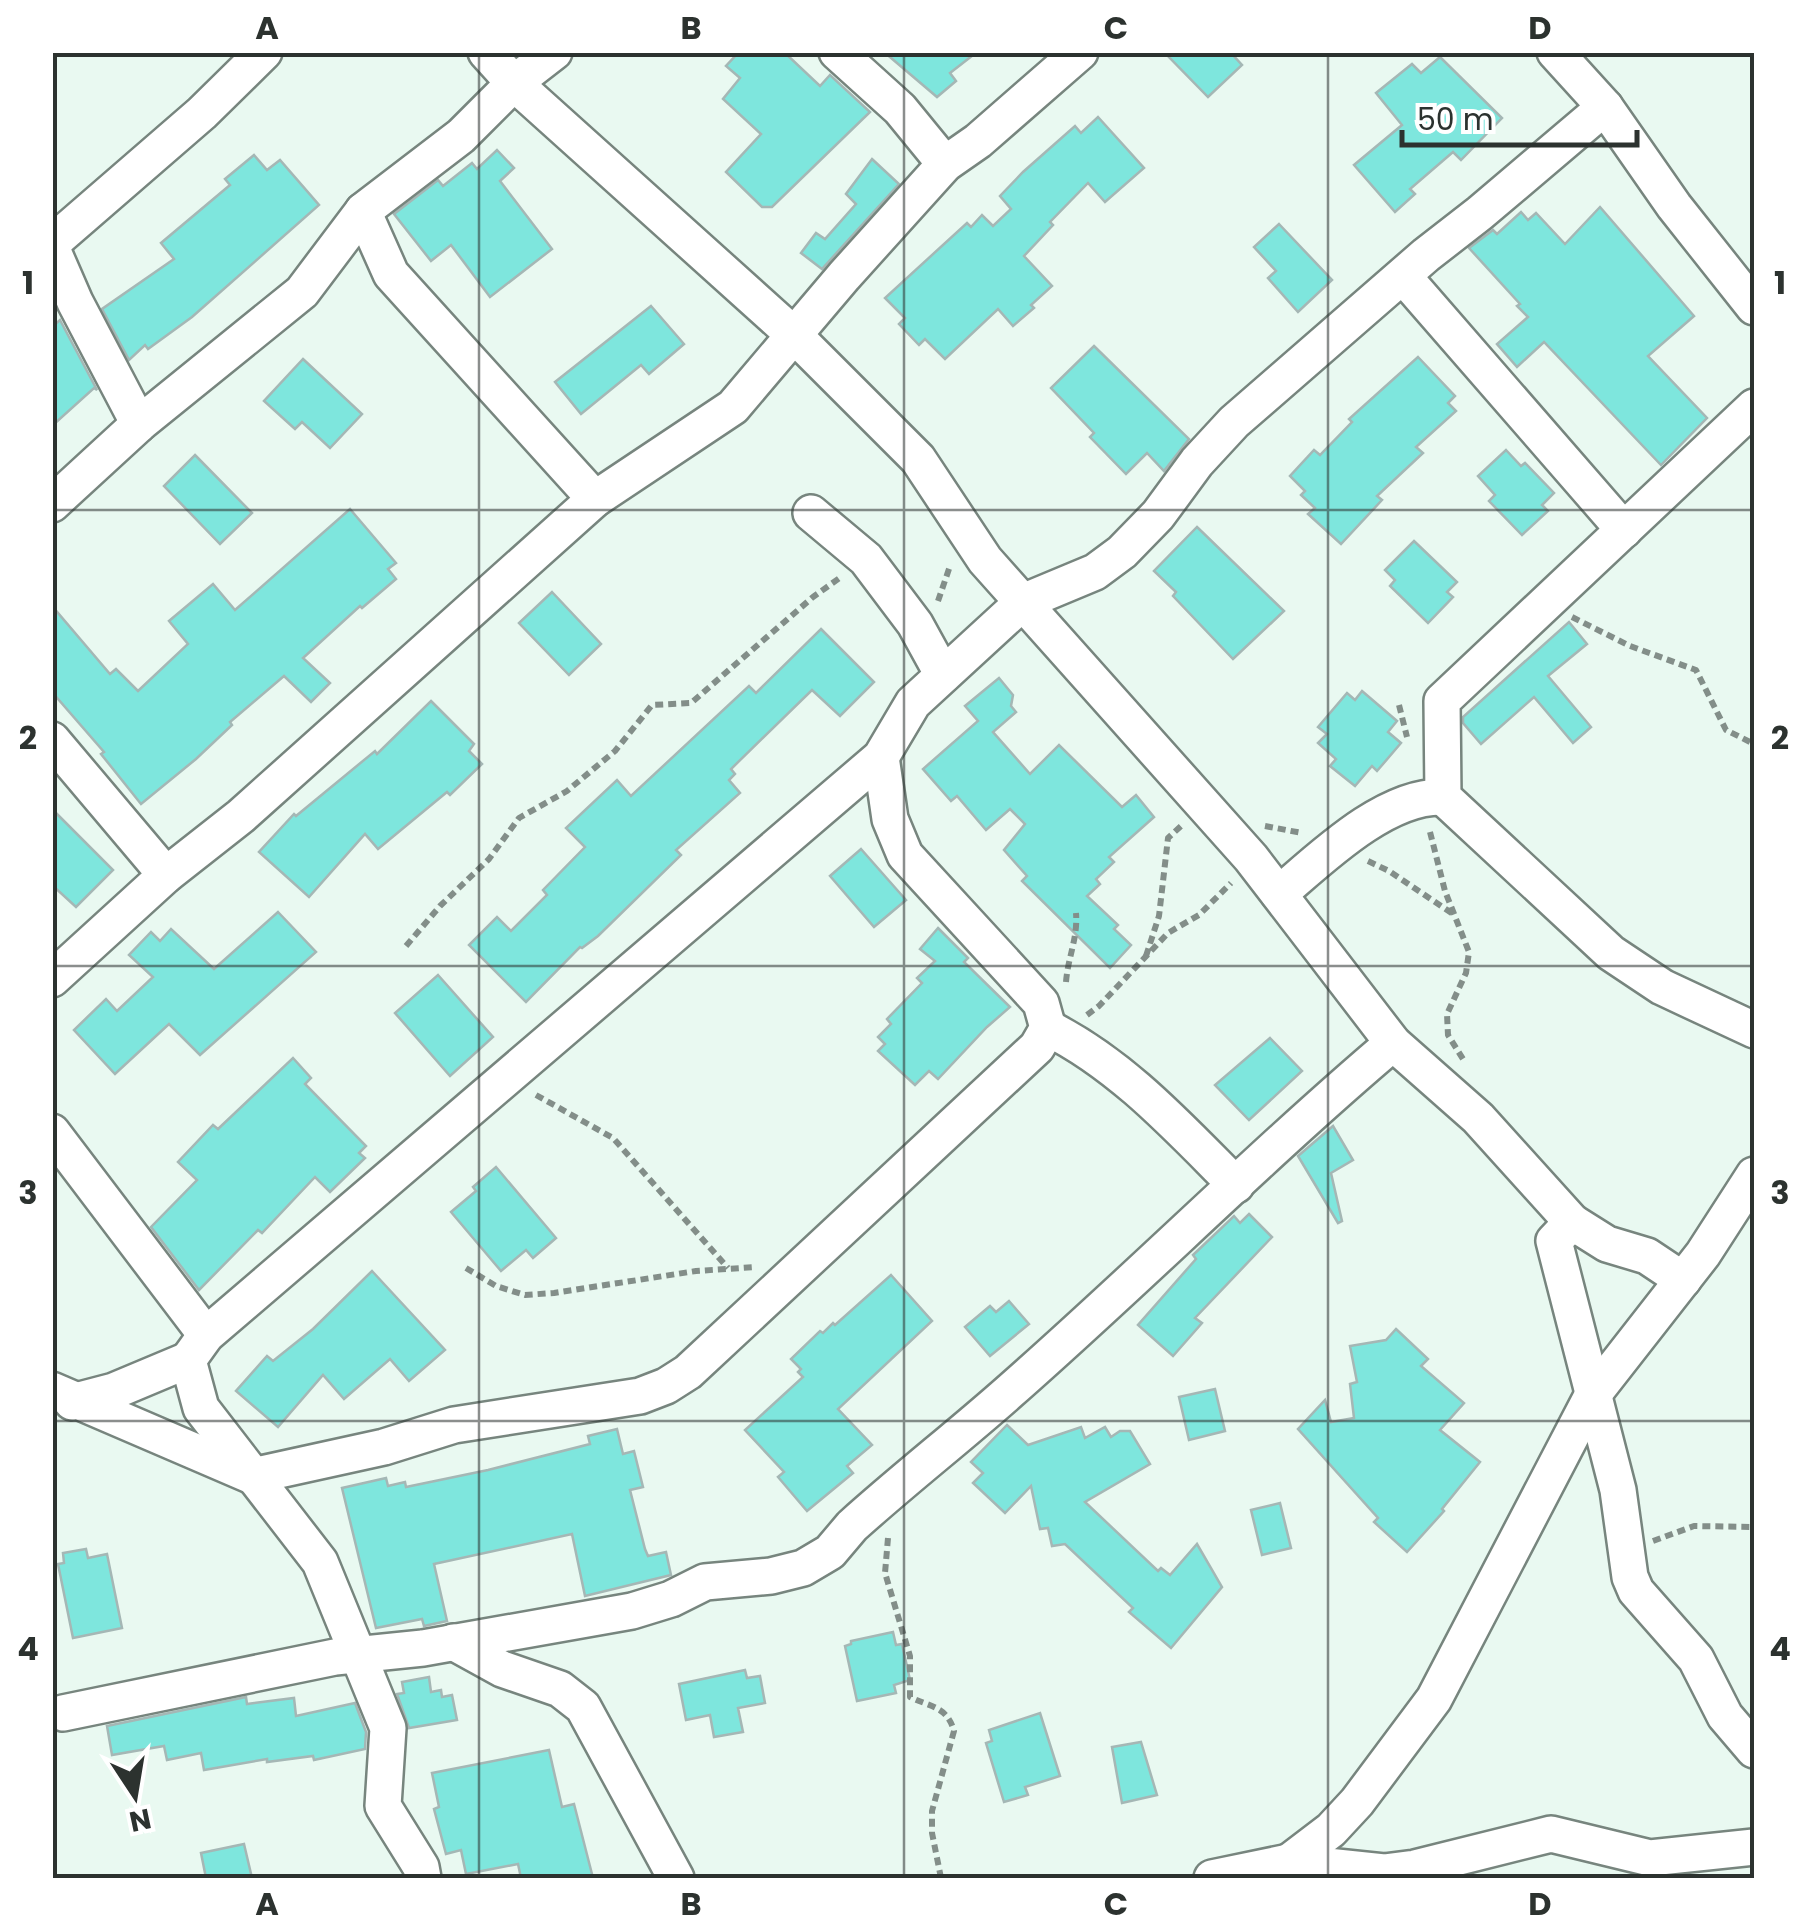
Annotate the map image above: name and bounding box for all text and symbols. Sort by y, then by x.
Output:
text: A [255,5,279,50]
text: B [680,5,702,50]
text: C [1104,5,1128,50]
text: D [1528,5,1552,50]
scale bar [1402,85,1637,147]
text: 50 m [1417,98,1494,141]
text: 1 [22,260,34,305]
text: 1 [1774,260,1786,305]
text: 2 [19,715,37,760]
text: 2 [1771,715,1789,760]
text: 3 [18,1170,38,1215]
text: 3 [1770,1170,1790,1215]
text: 4 [17,1626,39,1671]
text: 4 [1769,1626,1791,1671]
north arrow [85,1746,185,1846]
text: N [126,1799,154,1841]
text: A [255,1881,279,1926]
text: B [680,1881,702,1926]
text: C [1104,1881,1128,1926]
text: D [1528,1881,1552,1926]

